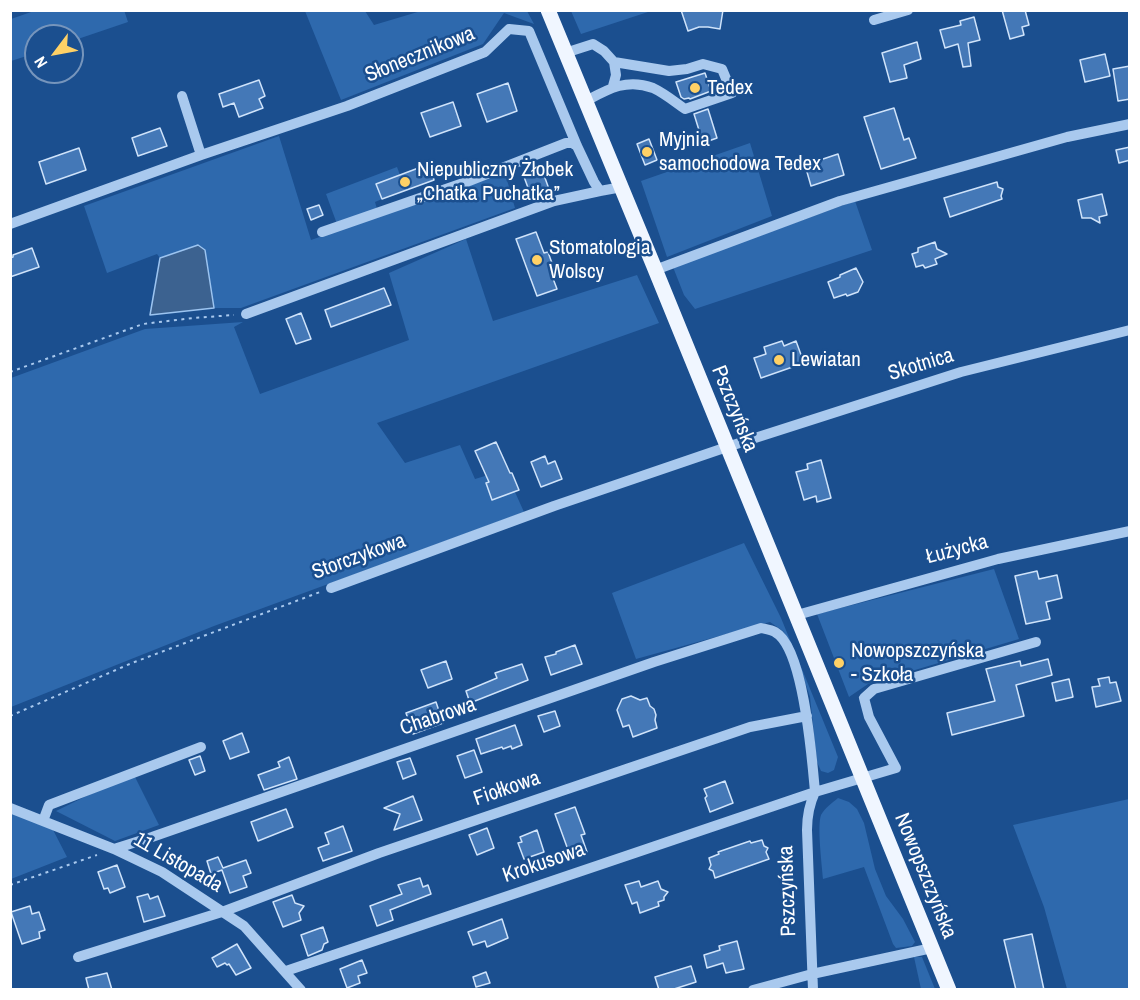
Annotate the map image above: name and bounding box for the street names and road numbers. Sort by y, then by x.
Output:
street label: Słonecznikowa [362,22,478,88]
street label: Skotnica [885,343,957,387]
street label: Pszczyńska [705,362,763,456]
street label: Storczykowa [309,528,409,586]
street label: Łużycka [923,530,991,570]
street label: Chabrowa [397,692,479,742]
street label: Fiołkowa [470,766,544,812]
street label: Nowopszczyńska [888,810,962,942]
street label: 11 Listopada [129,828,227,898]
street label: Krokusowa [500,837,588,889]
street label: Pszczyńska [774,845,802,937]

